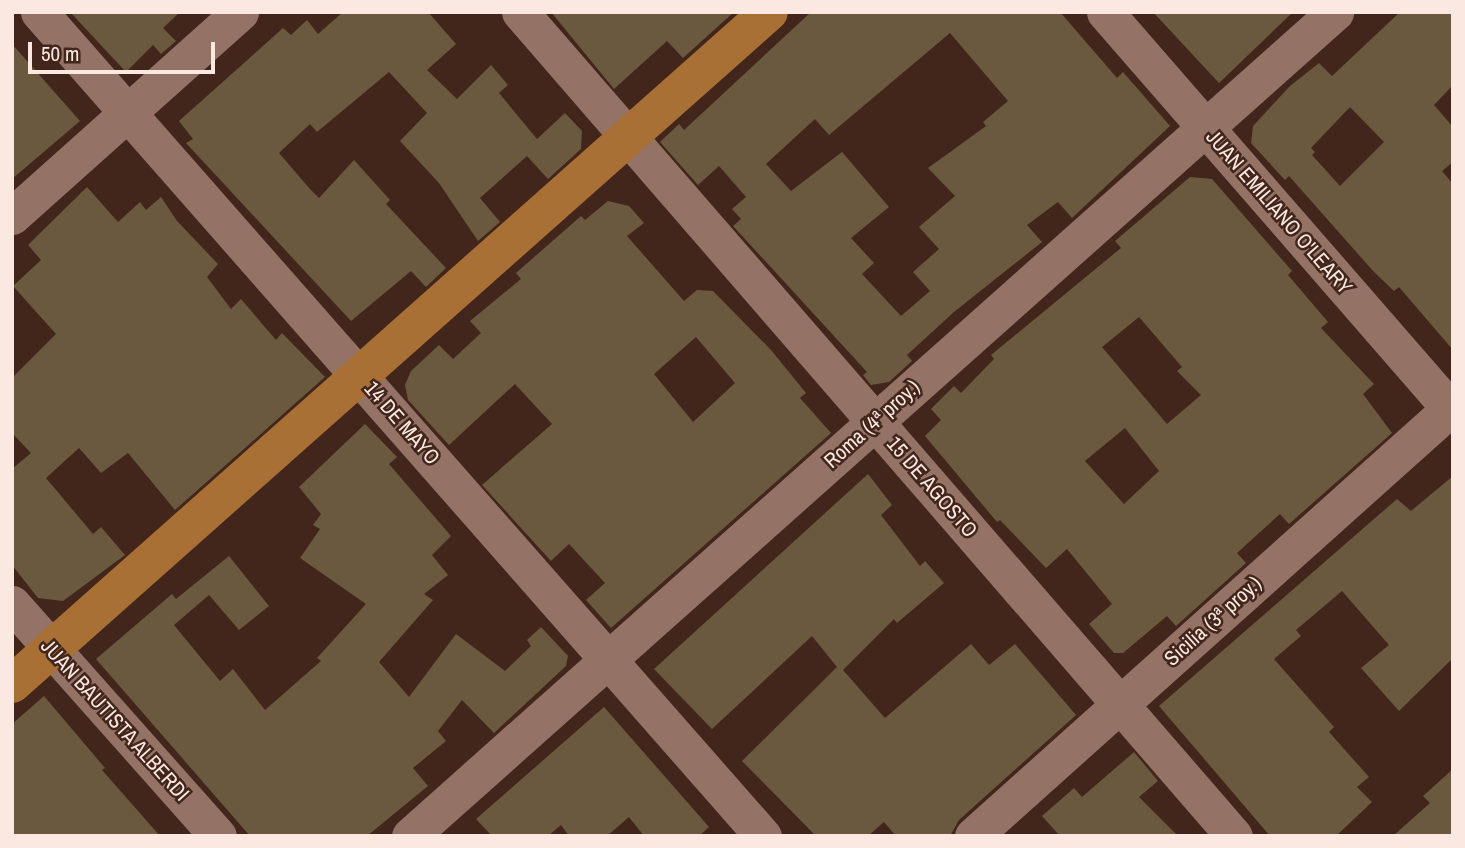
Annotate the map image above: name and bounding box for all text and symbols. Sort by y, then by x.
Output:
scale bar [32,28,219,72]
text: 50 m [41,39,79,68]
street label: JUAN EMILIANO O'LEARY [1201,125,1357,299]
street label: Roma (4ª proy.) [819,375,925,473]
street label: 14 DE MAYO [359,376,445,470]
street label: 15 DE AGOSTO [881,431,983,543]
street label: Sicilia (3ª proy.) [1159,571,1267,671]
street label: JUAN BAUTISTA ALBERDI [35,633,195,807]

